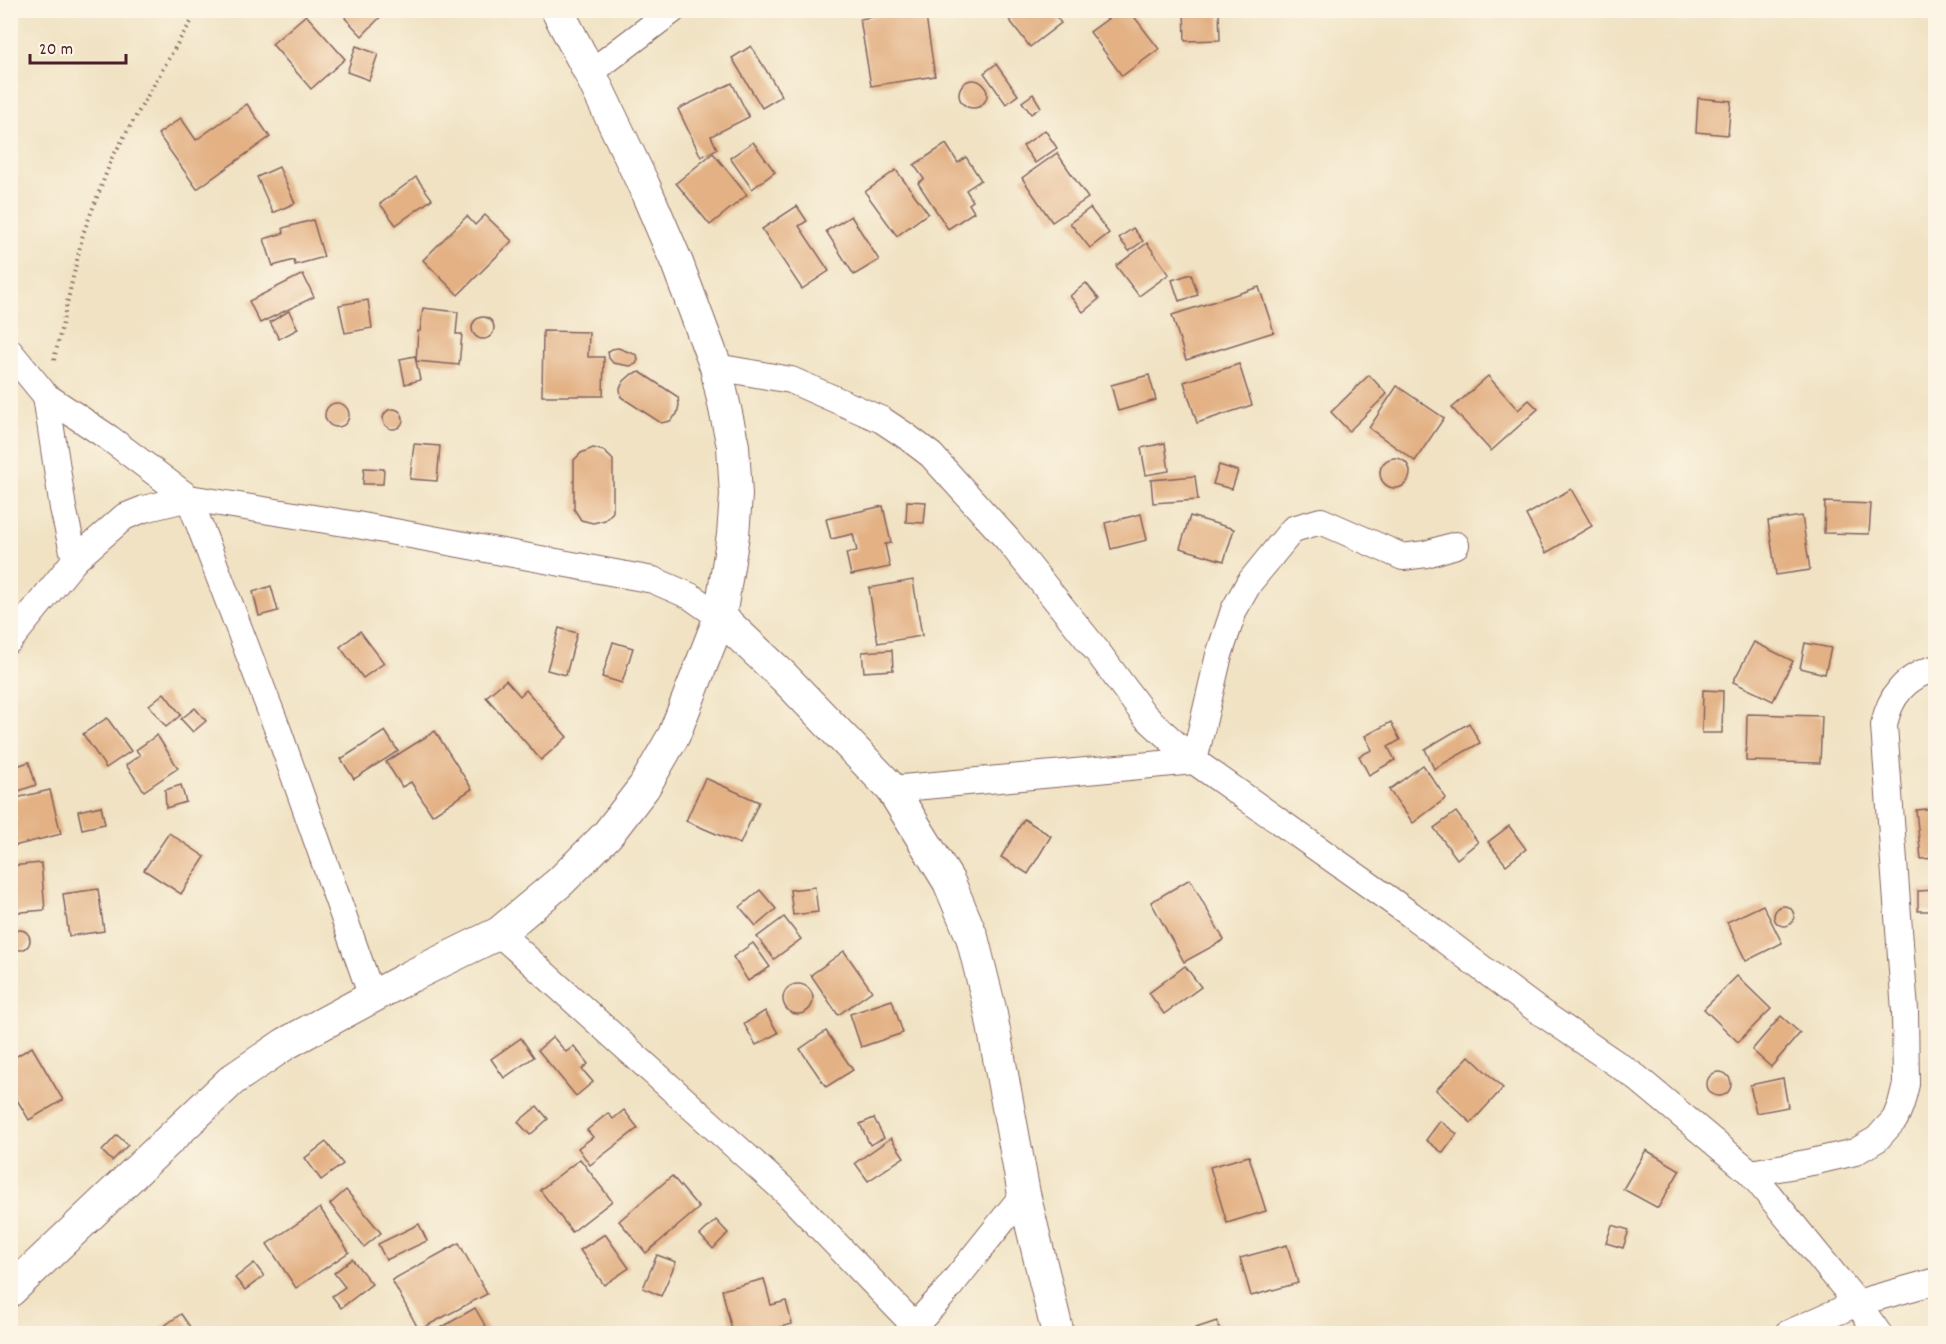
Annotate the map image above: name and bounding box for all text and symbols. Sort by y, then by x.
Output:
scale bar [30,27,126,65]
text: 20 m [39,38,73,63]

